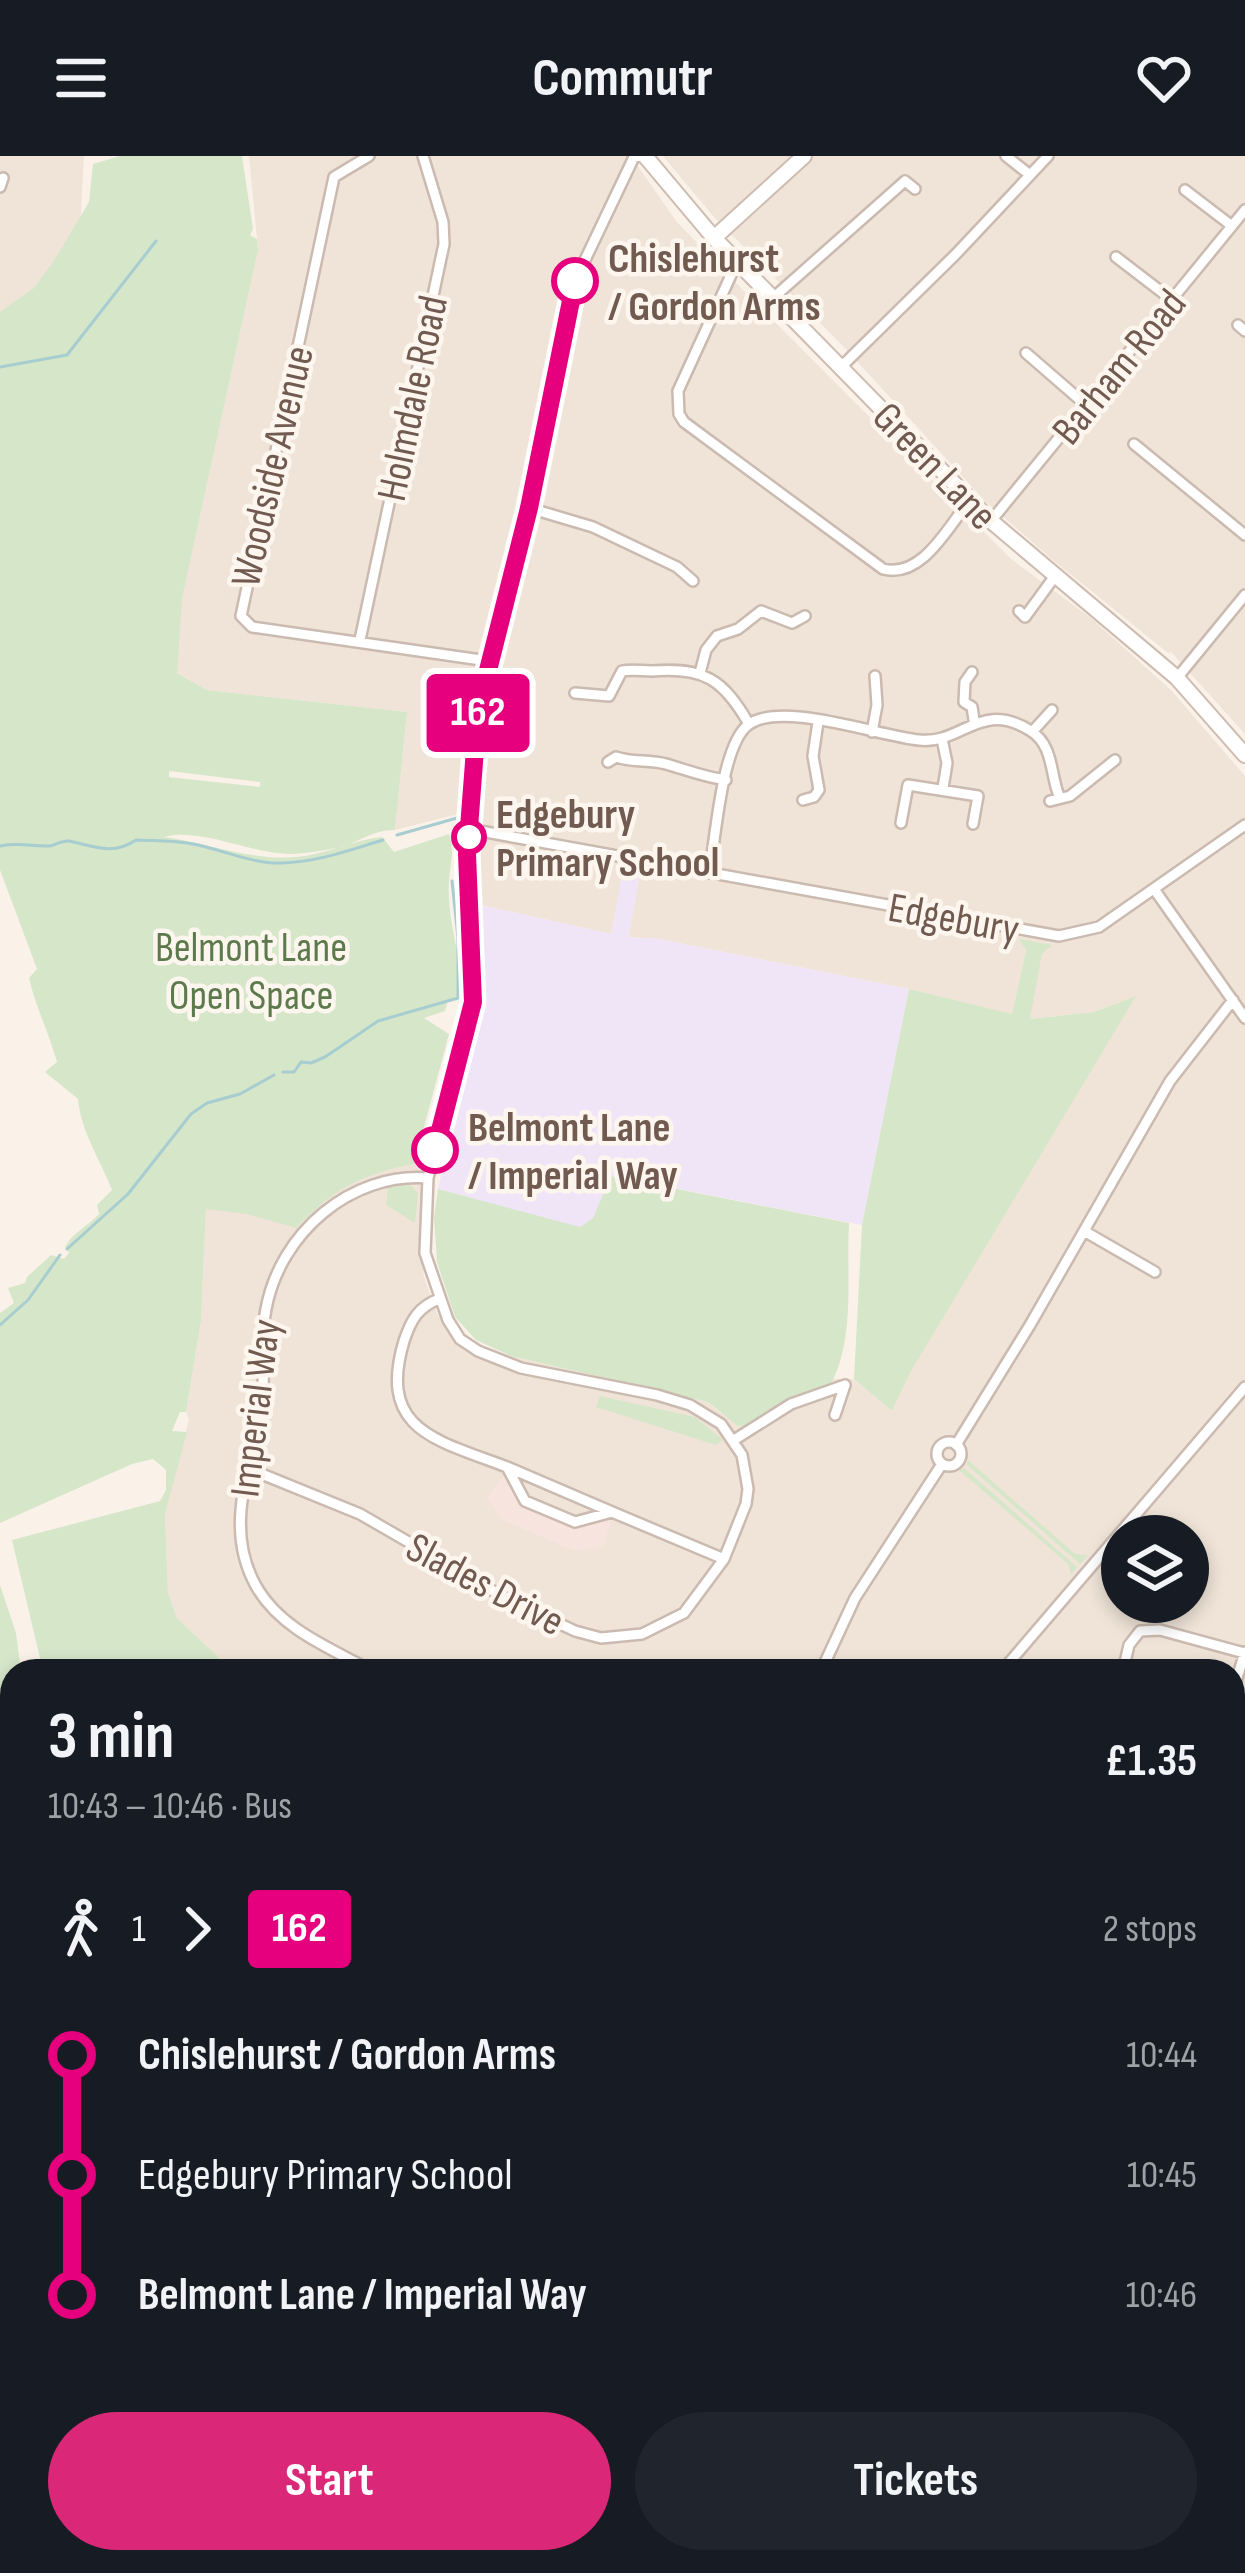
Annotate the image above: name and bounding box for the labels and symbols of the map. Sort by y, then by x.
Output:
place label: Chislehurst / Gordon Arms [608,234,821,333]
marker: Chislehurst / Gordon Arms [553,259,597,303]
street label: Barham Road [1042,280,1198,455]
street label: Holmdale Road [367,291,460,506]
street label: Woodside Avenue [221,341,326,592]
street label: Green Lane [861,392,1007,541]
line badge: 162 [409,674,547,752]
place label: Edgebury Primary School [496,790,719,889]
marker: Edgebury Primary School [453,821,485,853]
street label: Edgebury [884,883,1023,956]
park label: Belmont Lane Open Space [155,923,347,1022]
place label: Belmont Lane / Imperial Way [468,1103,678,1202]
marker: Belmont Lane / Imperial Way [413,1128,457,1172]
street label: Imperial Way [220,1317,293,1500]
street label: Slades Drive [397,1522,572,1648]

